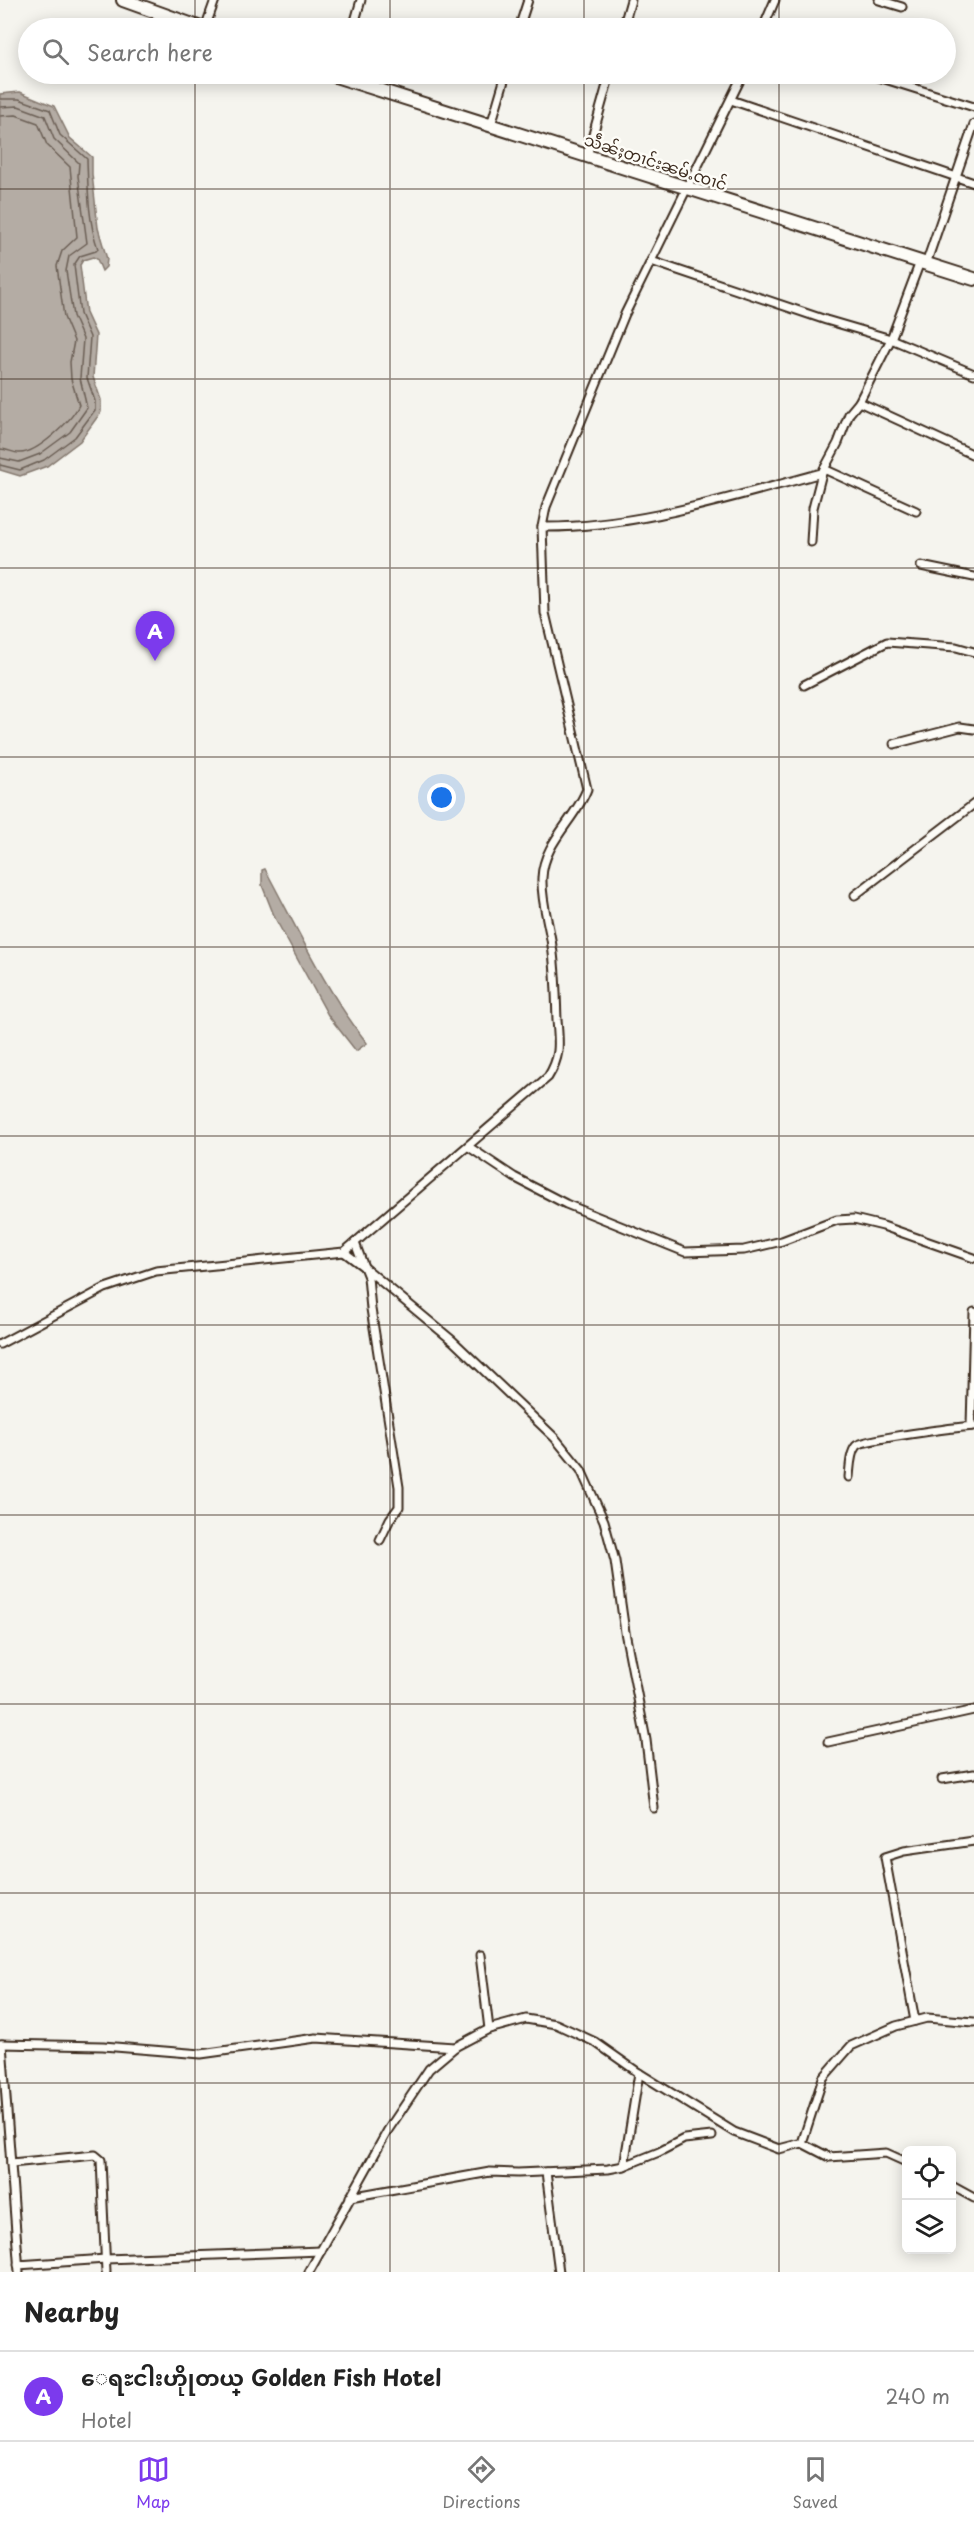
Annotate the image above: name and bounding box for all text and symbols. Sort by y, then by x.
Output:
search box [18,18,956,84]
icon: search [39,35,72,68]
text: Search here [87,35,213,68]
street label: သဵၼ်ႈတၢင်းၼမ်ႉၸၢင် [581,127,731,195]
pin: A [136,612,174,661]
your location [427,783,456,812]
map controls [902,2146,956,2254]
button: locate [902,2146,956,2200]
button: layers [902,2200,956,2254]
text: Nearby [24,2292,119,2331]
text: ေရႊငါးဟိုုတယ္ Golden Fish Hotel [81,2360,441,2393]
text: A [36,2381,51,2411]
text: 240 m [885,2381,950,2411]
text: Hotel [81,2405,132,2435]
tab: Map [136,2453,170,2513]
tab: Directions [442,2453,520,2513]
tab: Saved [792,2453,838,2513]

